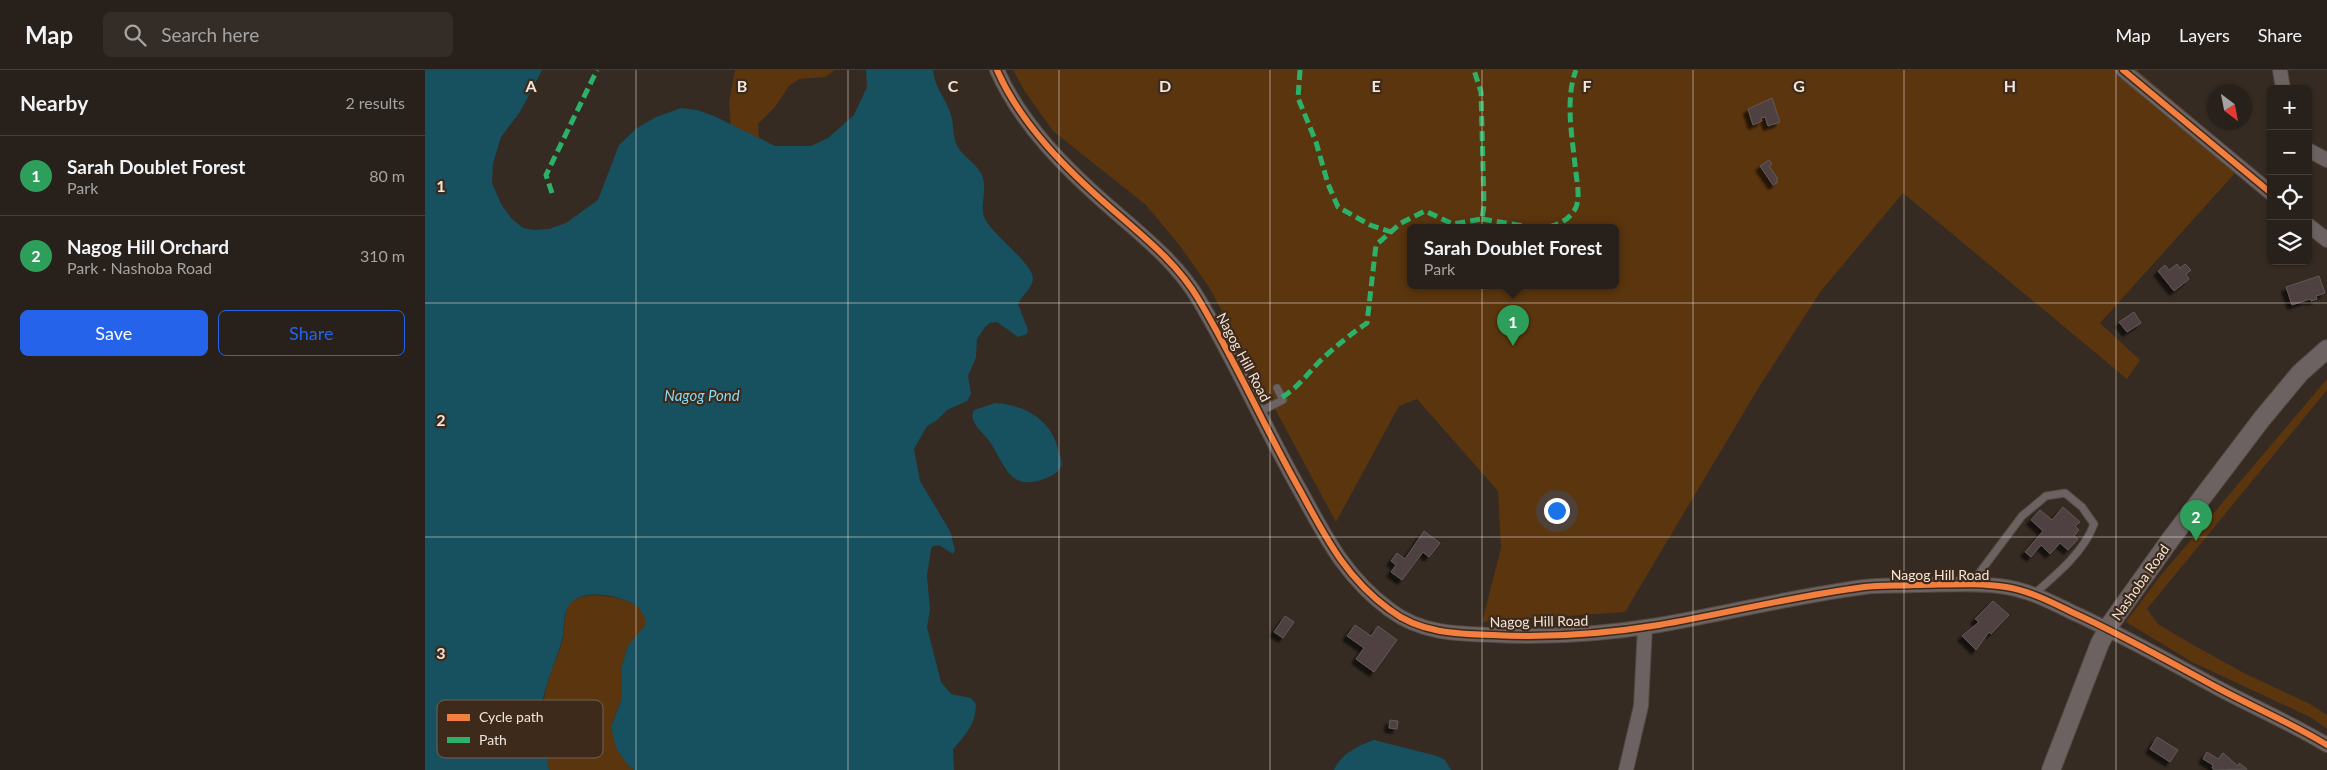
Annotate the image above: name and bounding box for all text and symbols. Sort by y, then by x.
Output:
search box [103,12,453,57]
text: Map [25,20,73,49]
icon: search [121,21,149,49]
text: Search here [161,23,259,46]
text: Map [2115,24,2151,46]
text: Layers [2179,24,2230,46]
text: Share [2258,24,2302,46]
text: A [524,76,537,95]
text: B [737,76,747,95]
text: C [948,76,959,95]
text: D [1159,76,1171,95]
text: E [1371,76,1381,95]
text: F [1582,76,1592,95]
text: G [1793,76,1805,95]
text: H [2004,76,2016,95]
north arrow [2207,85,2252,130]
map controls [2267,85,2312,265]
button: + [2267,85,2312,130]
text: Nearby [20,90,88,115]
text: 2 results [345,93,405,112]
button: − [2267,130,2312,175]
text: Sarah Doublet Forest [67,155,245,178]
text: 1 [31,166,41,185]
text: 80 m [369,166,405,185]
button: locate [2267,175,2312,220]
text: 1 [436,176,446,195]
text: Park [67,178,98,197]
button: layers [2267,220,2312,265]
popup [1407,224,1619,289]
text: Nagog Hill Orchard [67,235,229,258]
text: Sarah Doublet Forest [1424,236,1602,259]
text: 2 [31,246,41,265]
text: 310 m [360,246,405,265]
text: Park · Nashoba Road [67,258,212,277]
text: Park [1424,259,1455,278]
pin: 1 [1497,305,1529,346]
street label: Nagog Hill Road [1213,309,1275,405]
button: Save [20,310,208,356]
button: Share [218,310,405,356]
water label: Nagog Pond [664,386,740,404]
text: 2 [436,410,446,429]
your location [1544,498,1570,524]
pin: 2 [2180,500,2212,541]
street label: Nashoba Road [2108,541,2172,623]
street label: Nagog Hill Road [1891,566,1989,583]
street label: Nagog Hill Road [1490,612,1588,630]
text: 3 [436,643,446,662]
legend [437,700,603,758]
text: Cycle path [479,708,544,725]
text: Path [479,731,507,748]

